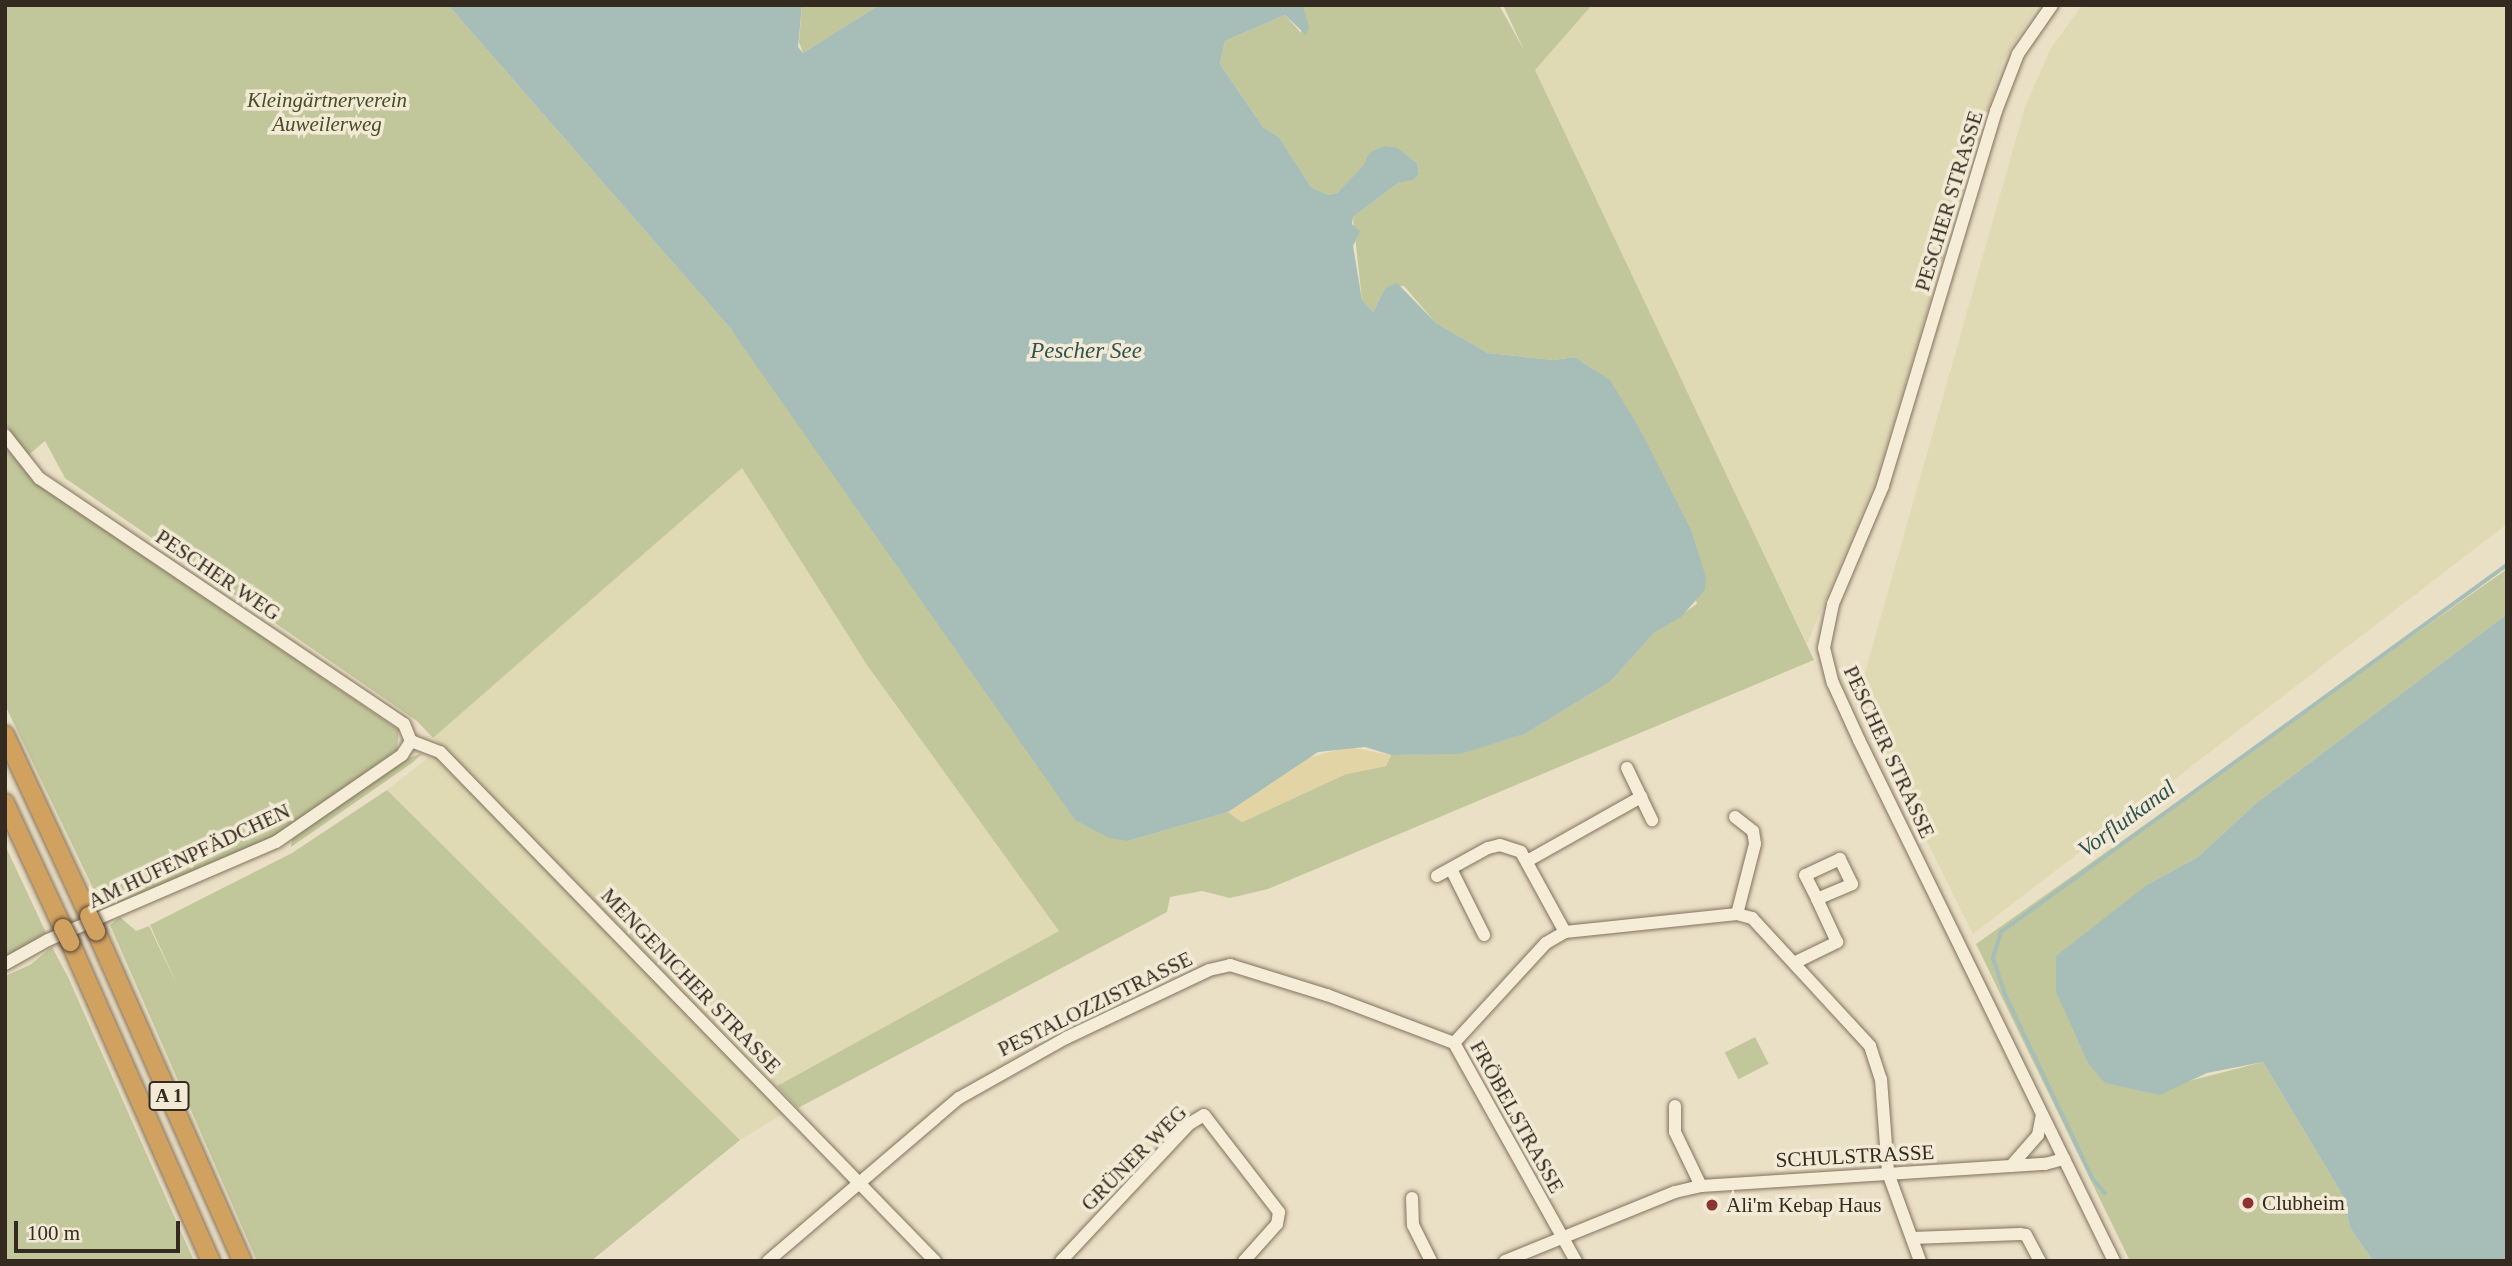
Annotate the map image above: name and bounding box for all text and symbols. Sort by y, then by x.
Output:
park label: Kleingärtnerverein Auweilerweg [247,87,407,137]
street label: PESCHER STRASSE [1910,108,1988,294]
water label: Pescher See [1030,337,1142,365]
street label: PESCHER WEG [151,524,285,626]
street label: PESCHER STRASSE [1838,662,1940,842]
water label: Vorflutkanal [2073,774,2181,864]
street label: AM HUFENPFÄDCHEN [84,798,294,914]
street label: MENGENICHER STRASSE [596,883,786,1079]
street label: PESTALOZZISTRASSE [994,946,1196,1062]
street label: FRÖBELSTRASSE [1465,1036,1569,1198]
road number: A 1 [148,1080,190,1112]
street label: GRÜNER WEG [1076,1100,1192,1216]
street label: SCHULSTRASSE [1775,1139,1935,1173]
place label: Clubheim [2262,1190,2345,1216]
place label: Ali'm Kebap Haus [1726,1192,1881,1218]
marker: Clubheim [2240,1195,2256,1211]
marker: Ali'm Kebap Haus [1704,1197,1720,1213]
scale bar [18,1206,184,1250]
text: 100 m [27,1221,80,1245]

